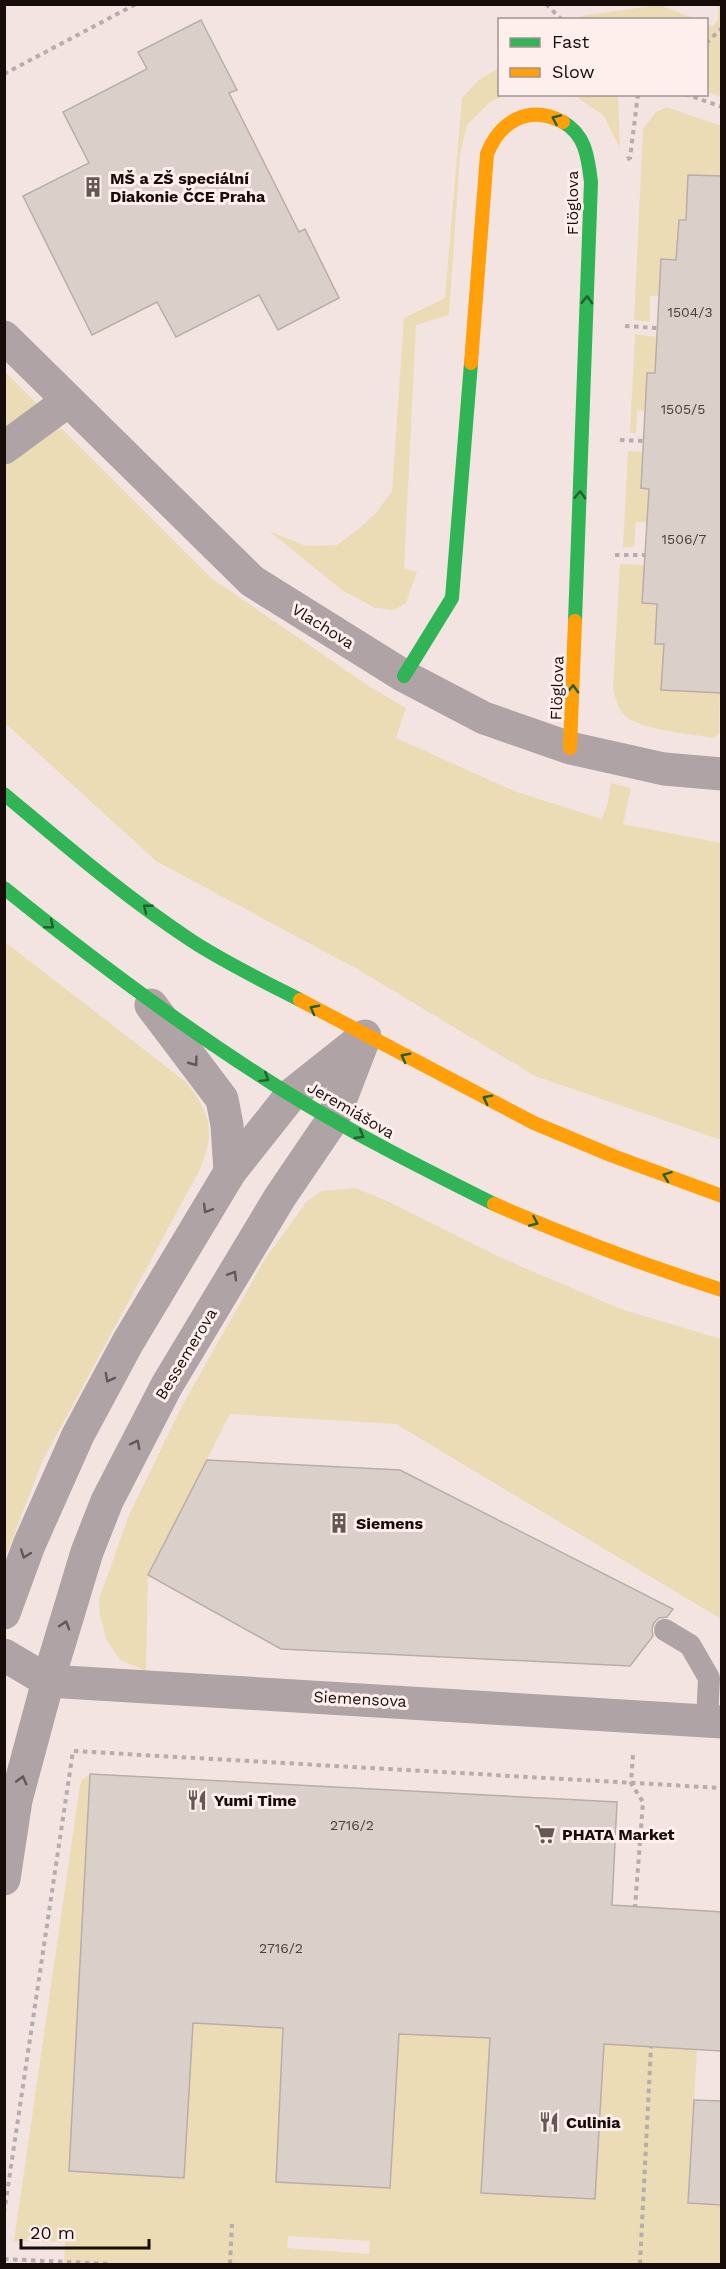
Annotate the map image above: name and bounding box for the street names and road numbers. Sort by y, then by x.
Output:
street label: Flöglova [563,171,582,235]
street label: Vlachova [288,599,358,653]
street label: Flöglova [546,655,568,721]
street label: Jeremiášova [304,1077,398,1143]
street label: Bessemerova [151,1305,221,1403]
street label: Siemensova [313,1687,407,1711]

